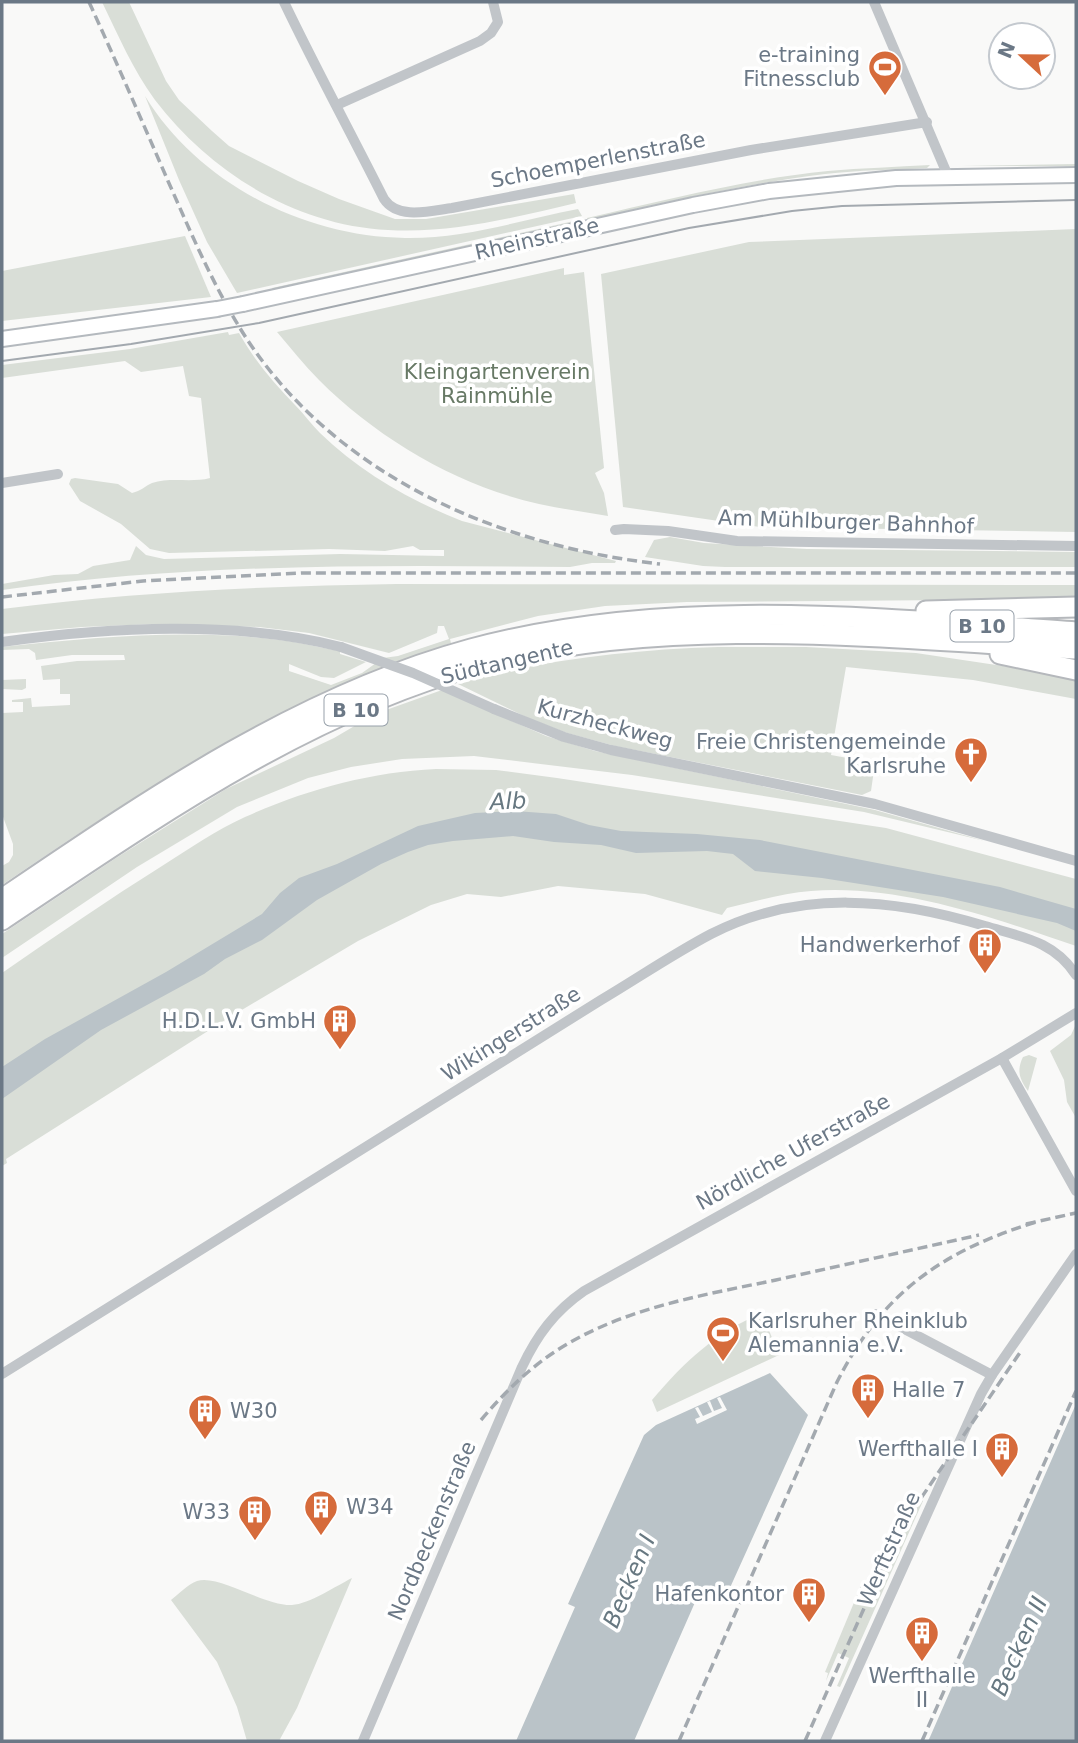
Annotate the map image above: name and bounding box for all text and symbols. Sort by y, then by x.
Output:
north arrow [987,21,1057,91]
text: N [993,38,1019,61]
place label: e-training Fitnessclub [743,43,860,91]
sports icon: e-training Fitnessclub [866,48,904,97]
street label: Schoemperlenstraße [489,127,707,193]
street label: Rheinstraße [473,213,601,265]
park label: Kleingartenverein Rainmühle [404,360,590,408]
street label: Am Mühlburger Bahnhof [718,506,975,538]
road number: B 10 [950,610,1014,642]
street label: Südtangente [438,635,576,689]
road number: B 10 [324,694,388,726]
street label: Kurzheckweg [535,694,675,754]
place label: Freie Christengemeinde Karlsruhe [696,730,946,778]
church icon: Freie Christengemeinde Karlsruhe [952,735,990,784]
water label: Alb [487,787,527,815]
building icon: Handwerkerhof [966,926,1004,975]
place label: Handwerkerhof [800,933,961,957]
street label: Wikingerstraße [437,982,585,1086]
building icon: H.D.L.V. GmbH [321,1002,359,1051]
place label: H.D.L.V. GmbH [162,1009,316,1033]
street label: Nördliche Uferstraße [692,1089,894,1215]
place label: Karlsruher Rheinklub Alemannia e.V. [748,1309,968,1357]
sports icon: Karlsruher Rheinklub Alemannia e.V. [704,1314,742,1363]
building icon: Halle 7 [849,1371,887,1420]
place label: Halle 7 [892,1378,965,1402]
building icon: W30 [186,1392,224,1441]
place label: W30 [230,1399,278,1423]
building icon: Werfthalle I [983,1430,1021,1479]
place label: Werfthalle I [858,1437,978,1461]
street label: Nordbeckenstraße [383,1438,481,1624]
building icon: W34 [302,1488,340,1537]
street label: Werftstraße [853,1488,925,1610]
building icon: W33 [236,1493,274,1542]
place label: W34 [346,1495,394,1519]
place label: W33 [183,1500,230,1524]
water label: Becken I [598,1530,660,1632]
building icon: Hafenkontor [790,1575,828,1624]
place label: Hafenkontor [654,1582,784,1606]
water label: Becken II [986,1592,1052,1699]
building icon: Werfthalle II [903,1614,941,1663]
place label: Werfthalle II [868,1664,976,1712]

